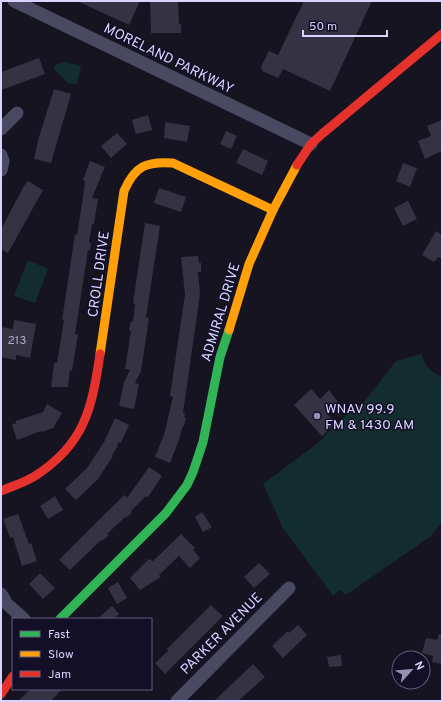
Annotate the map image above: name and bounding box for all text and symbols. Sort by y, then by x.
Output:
scale bar [303,12,387,38]
text: 50 m [309,19,337,35]
street label: MORELAND PARKWAY [101,21,236,98]
street label: CROLL DRIVE [85,230,114,318]
street label: ADMIRAL DRIVE [198,261,245,364]
house number: 213 [7,333,27,349]
place label: WNAV 99.9 FM & 1430 AM [325,401,414,434]
marker: WNAV 99.9 FM & 1430 AM [312,411,322,421]
street label: PARKER AVENUE [178,590,267,679]
legend [12,618,152,690]
text: Fast [48,627,70,643]
text: Slow [48,647,74,663]
north arrow [391,650,431,690]
text: N [411,659,427,673]
text: Jam [48,667,71,683]

